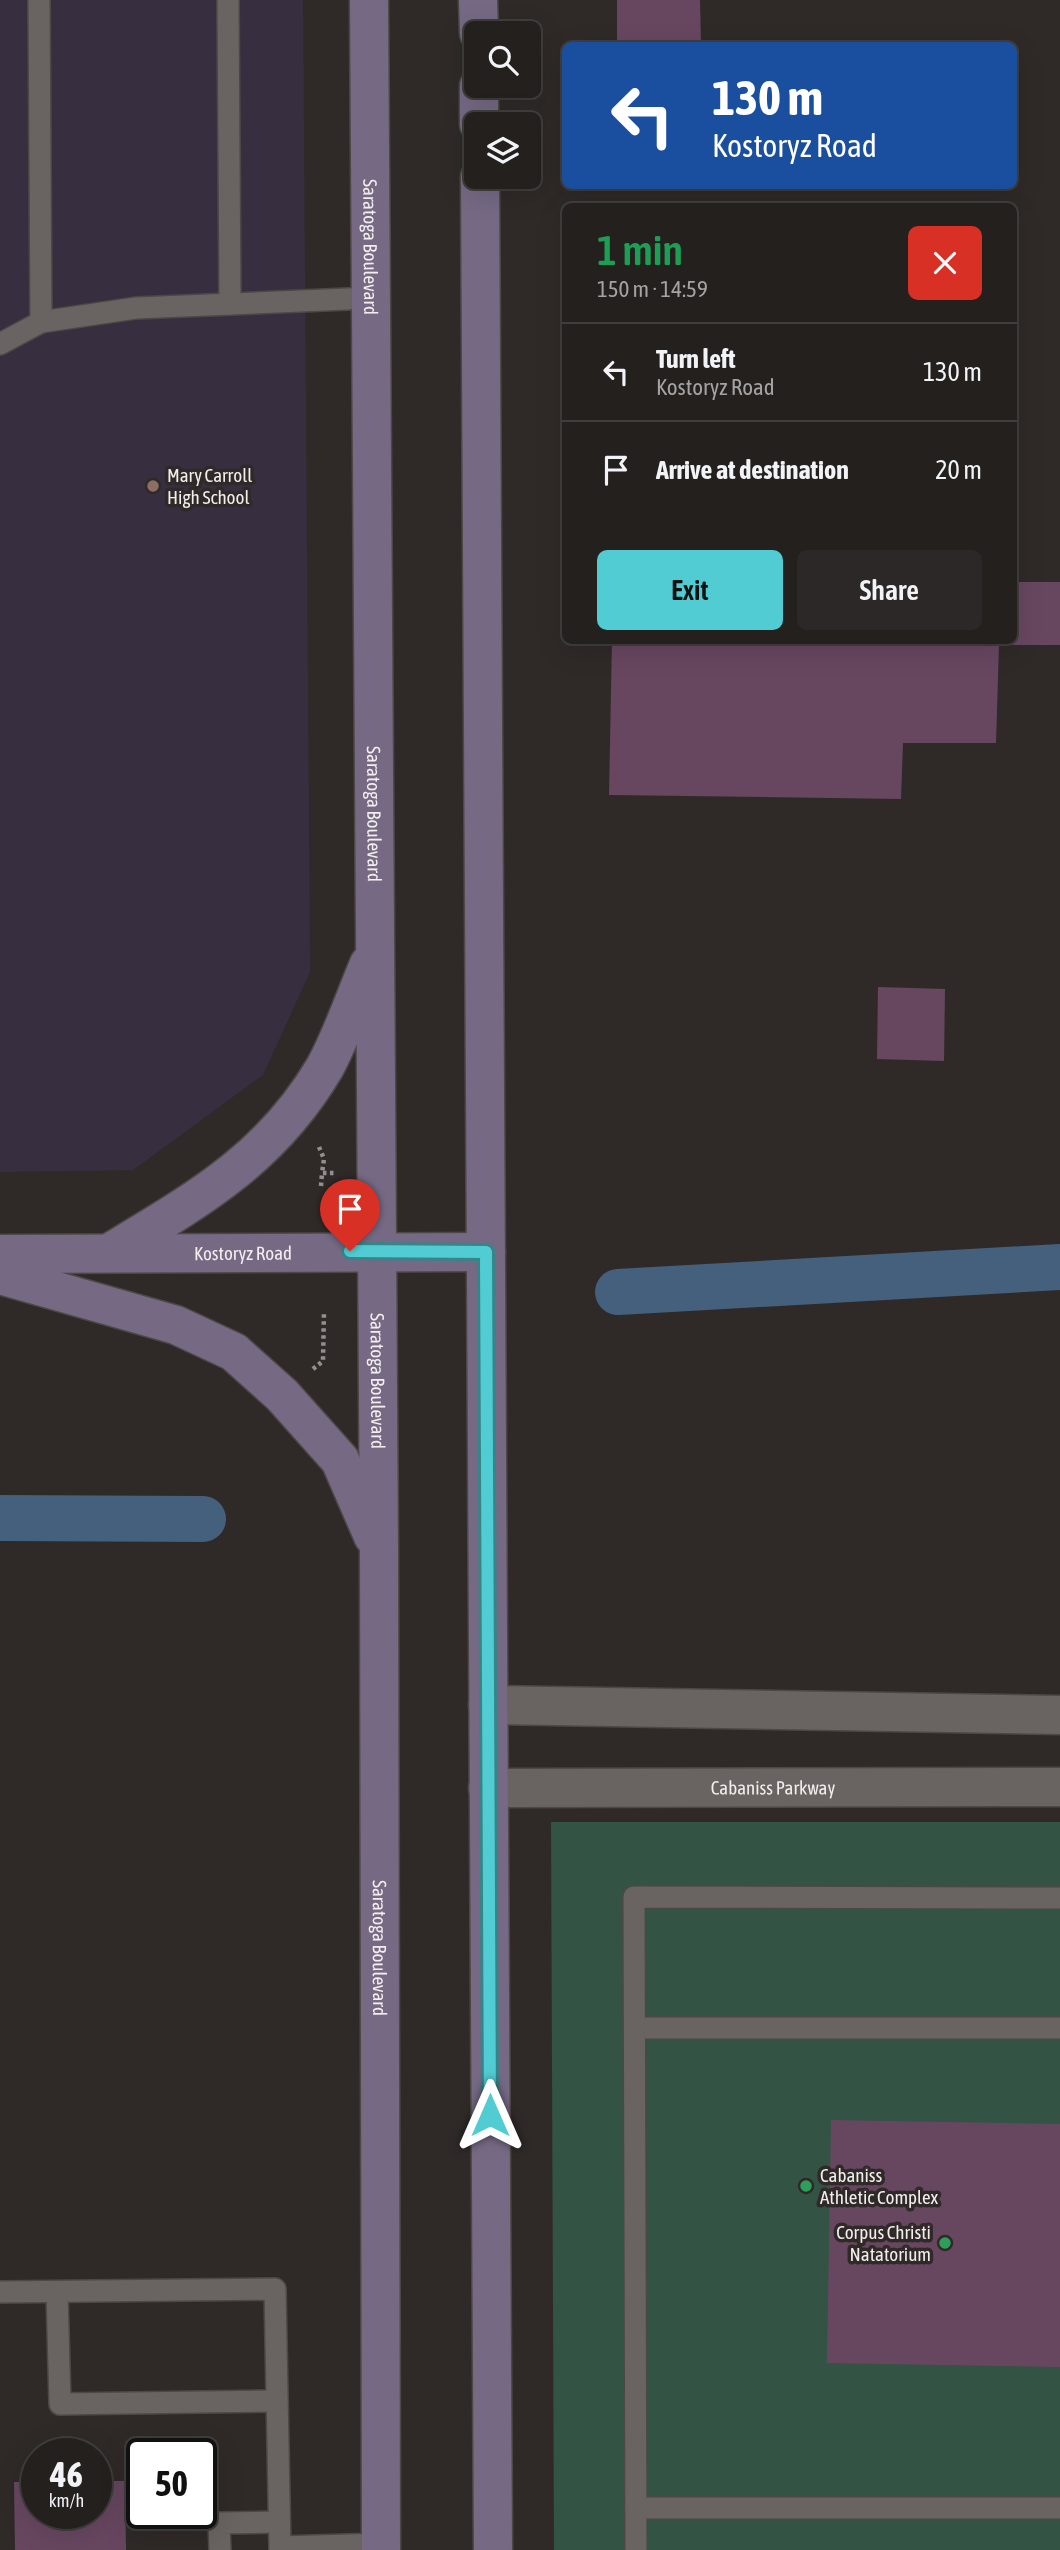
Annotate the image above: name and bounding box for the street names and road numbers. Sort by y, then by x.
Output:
street label: Saratoga Boulevard [359,179,382,315]
street label: Saratoga Boulevard [363,746,386,882]
street label: Kostoryz Road [194,1242,292,1264]
street label: Saratoga Boulevard [366,1313,389,1449]
street label: Cabaniss Parkway [711,1776,835,1799]
street label: Saratoga Boulevard [369,1880,391,2016]

